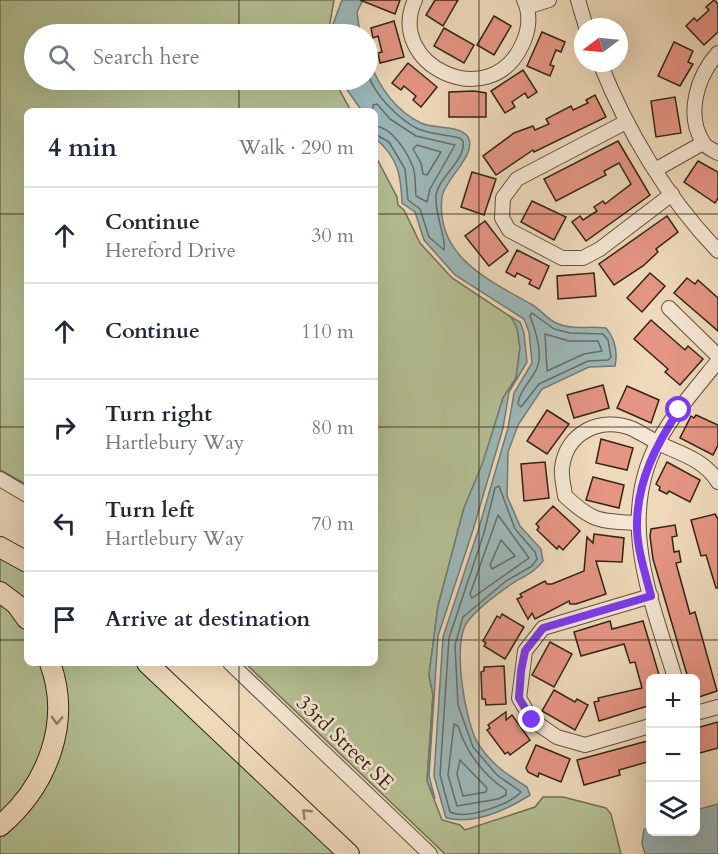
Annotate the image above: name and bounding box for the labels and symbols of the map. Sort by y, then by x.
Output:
north arrow [574,18,628,72]
route start [665,396,691,422]
street label: 33rd Street SE [290,689,400,797]
route end [518,706,544,732]
one-way arrow [51,715,64,724]
one-way arrow [303,810,314,821]

